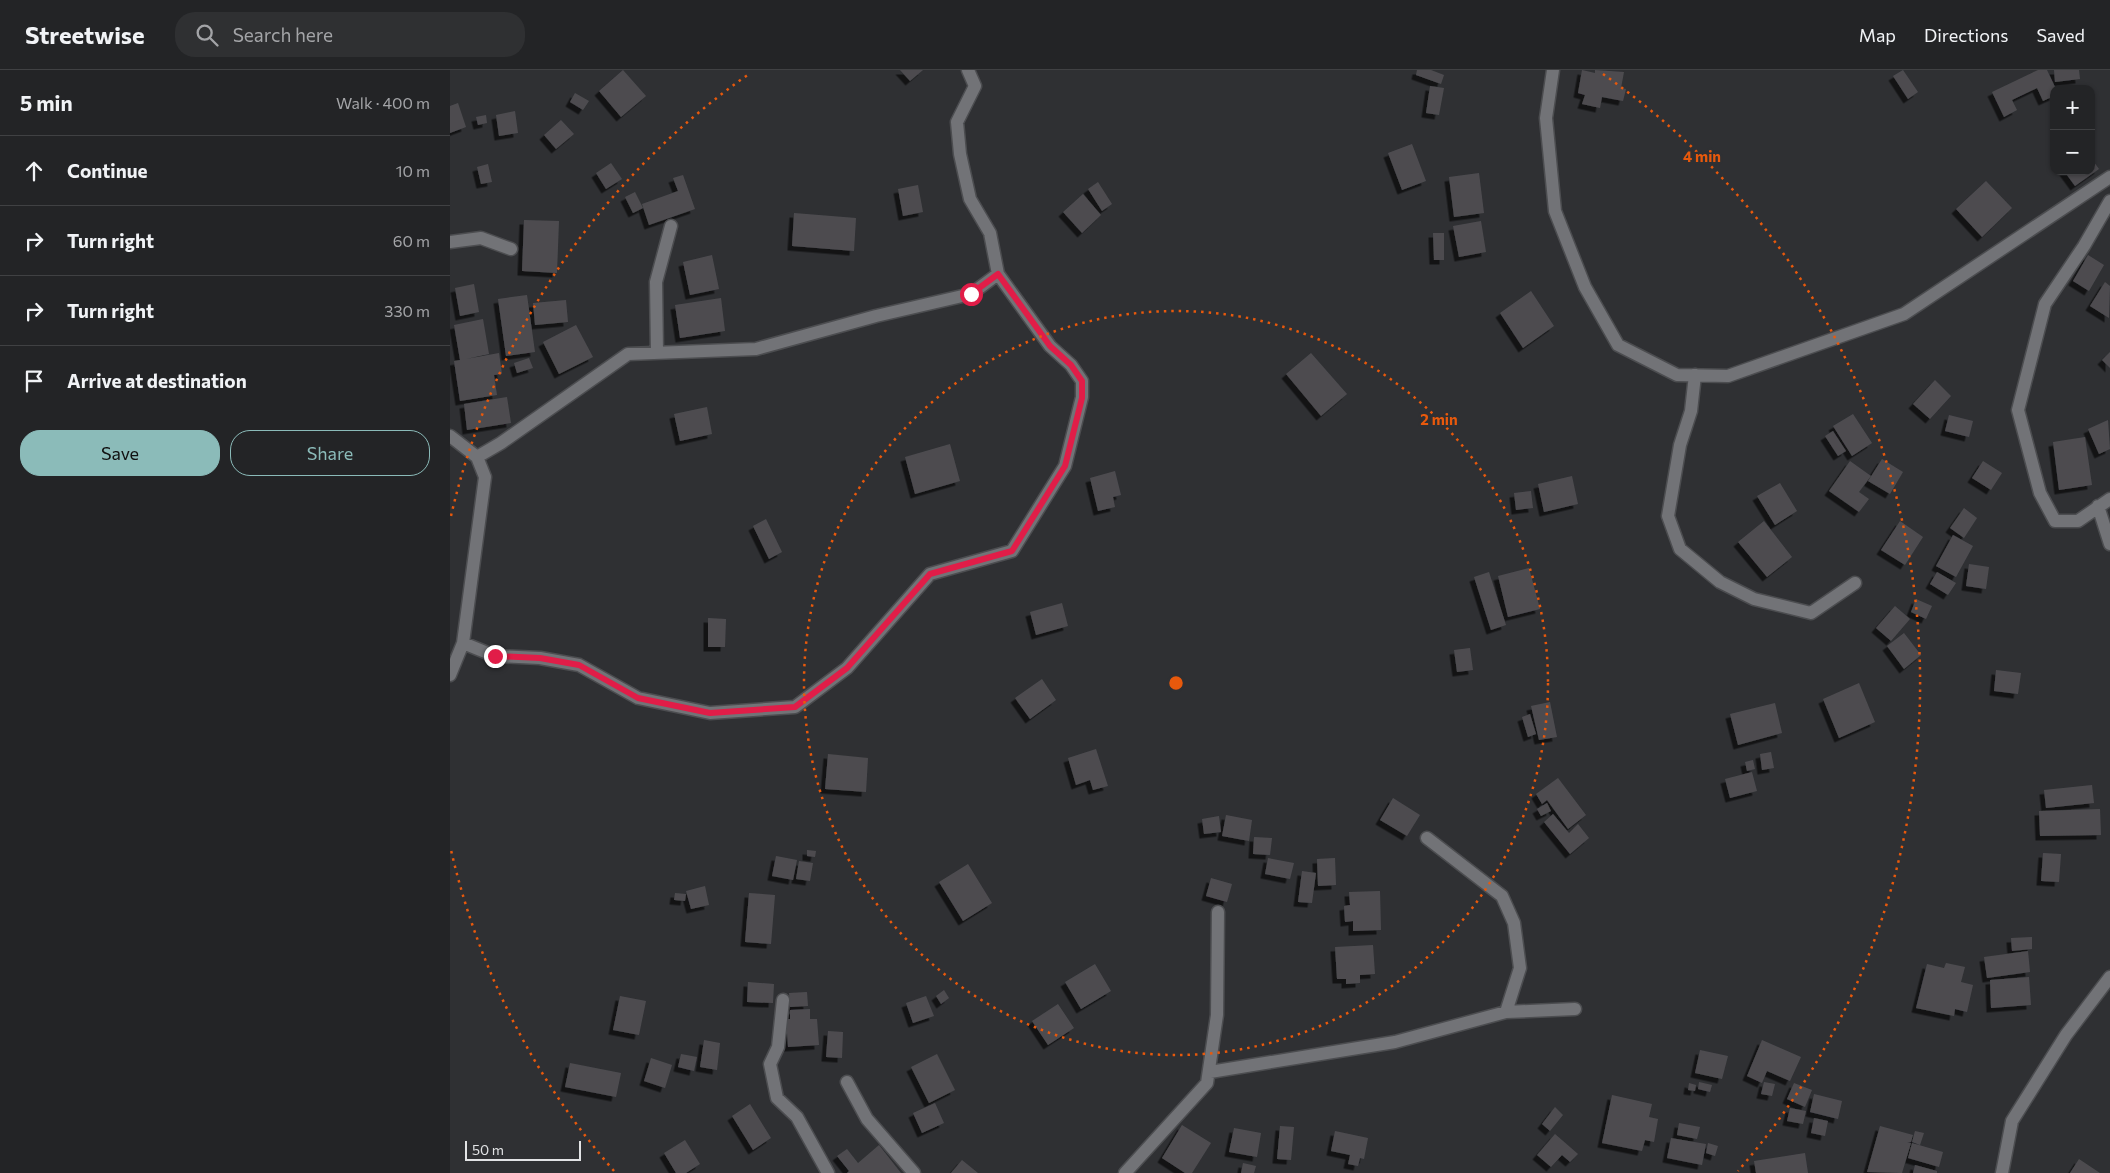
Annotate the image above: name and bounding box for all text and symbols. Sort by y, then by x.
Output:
search box [175,12,525,57]
text: Streetwise [25,20,145,49]
icon: search [193,21,221,49]
text: Search here [233,23,333,46]
text: Map [1859,24,1896,46]
text: Directions [1924,24,2008,46]
text: Saved [2036,24,2085,46]
map controls [2050,85,2095,175]
button: + [2050,85,2095,130]
text: 5 min [20,90,73,115]
text: Walk · 400 m [336,93,430,112]
button: − [2050,130,2095,175]
text: 4 min [1683,147,1721,165]
icon: ahead [20,157,48,185]
text: Continue [67,159,147,182]
text: 10 m [396,161,430,180]
icon: right [20,227,48,255]
text: Turn right [67,229,154,252]
text: 60 m [393,231,430,250]
route start [960,283,983,306]
icon: right [20,297,48,325]
text: Turn right [67,299,154,322]
text: 330 m [384,301,430,320]
icon: arrive [20,367,48,395]
text: Arrive at destination [67,369,247,392]
text: 2 min [1420,410,1458,428]
button: Save [20,430,220,476]
button: Share [230,430,430,476]
route end [484,645,507,668]
centre of rings [1167,674,1185,692]
scale bar [465,1138,581,1161]
text: 50 m [472,1141,504,1158]

